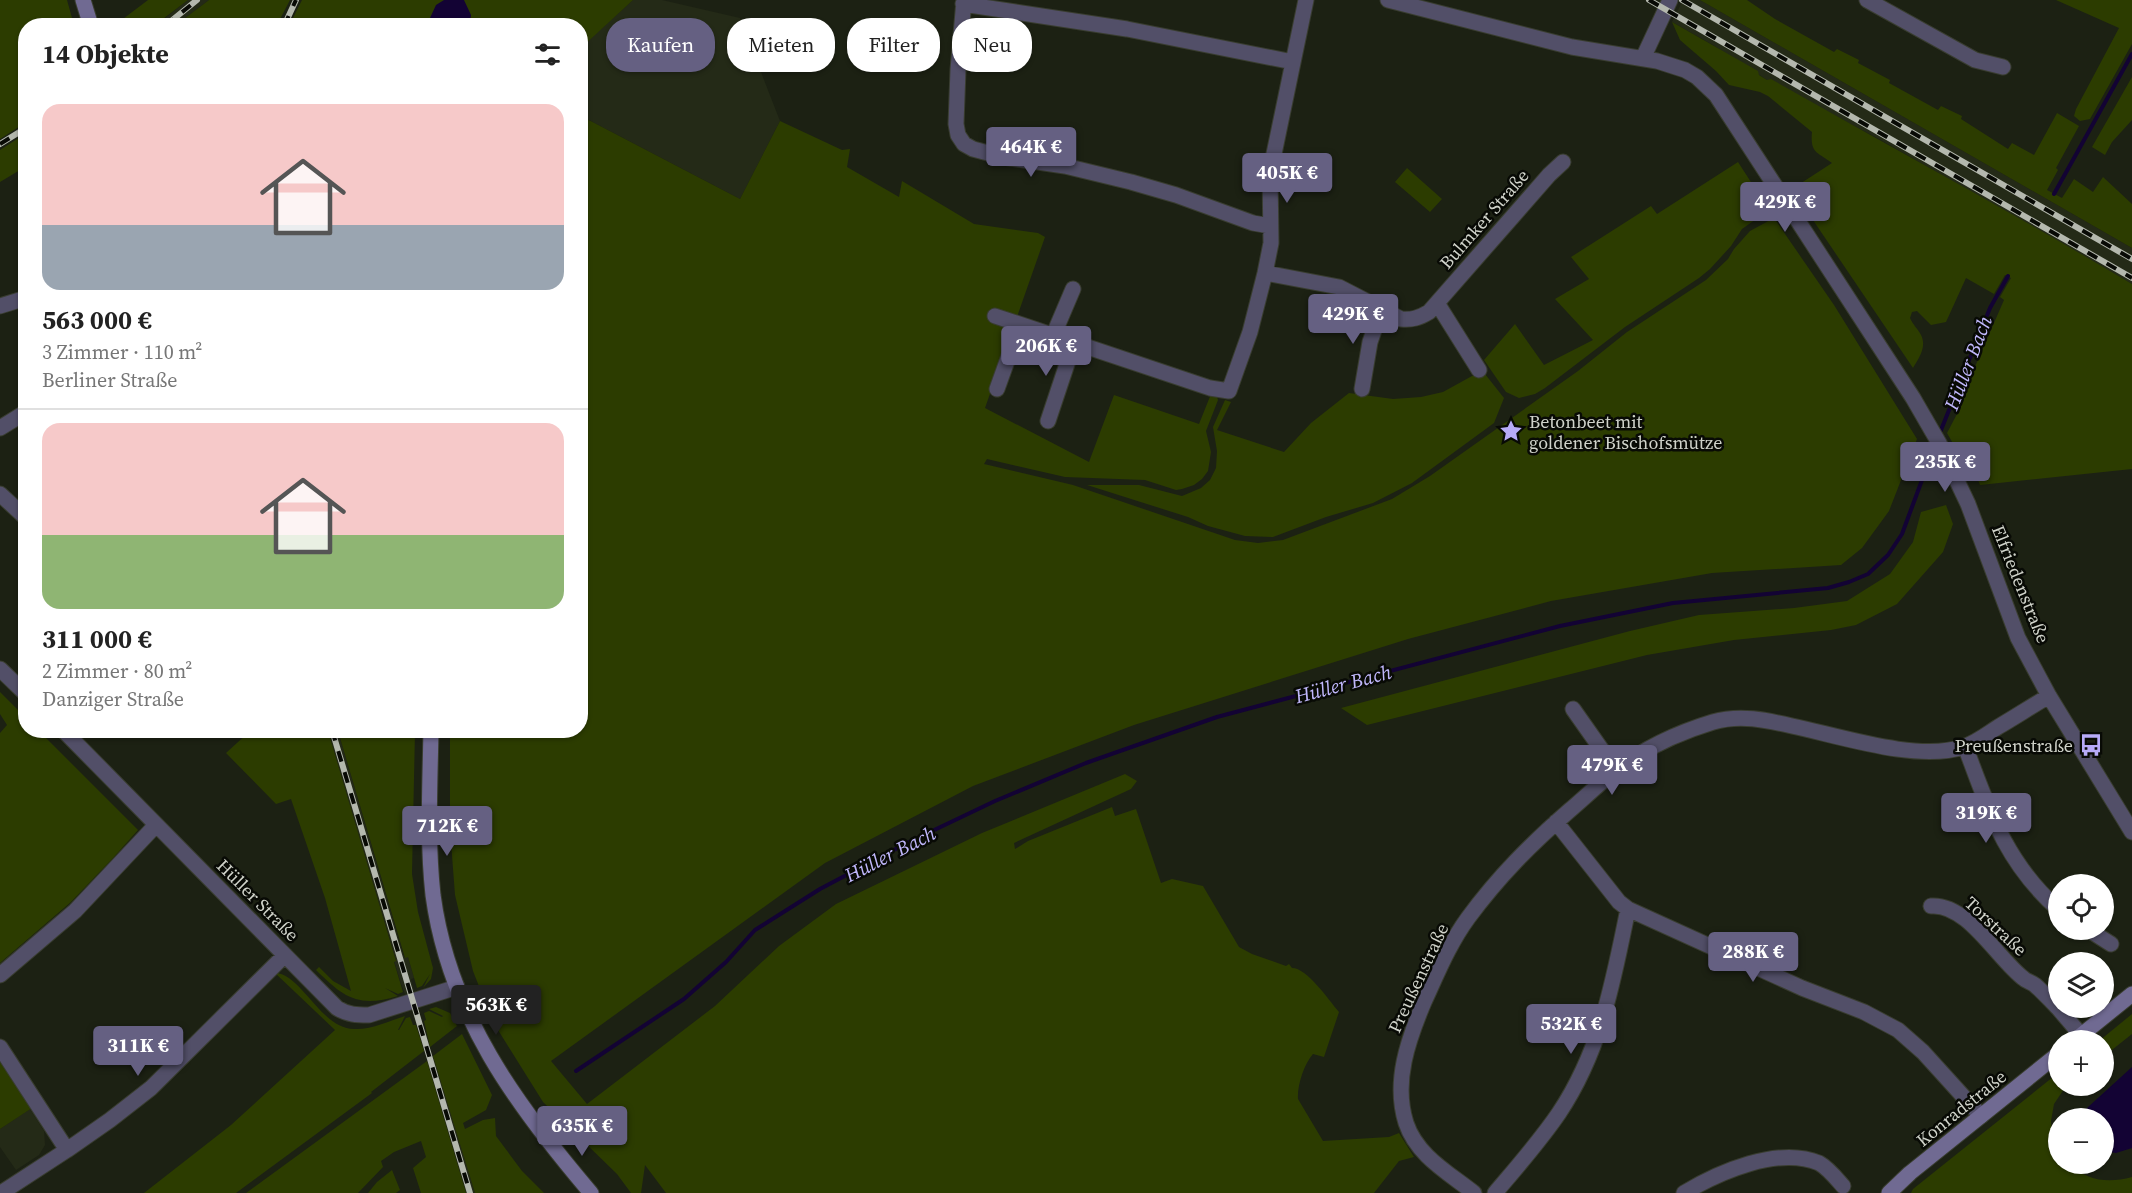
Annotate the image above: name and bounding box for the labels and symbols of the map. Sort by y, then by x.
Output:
pin: 464K € [982,127,1080,178]
pin: 405K € [1238,153,1336,204]
street label: Bulmker Straße [1434,164,1534,274]
pin: 429K € [1736,182,1834,233]
pin: 429K € [1304,294,1402,345]
water label: Hüller Bach [1937,312,1999,415]
pin: 206K € [997,326,1095,377]
place label: Betonbeet mit goldener Bischofsmütze [1529,409,1722,455]
place icon: Betonbeet mit goldener Bischofsmütze [1498,418,1524,444]
pin: 235K € [1896,442,1994,493]
street label: Elfriedenstraße [1986,521,2056,647]
water label: Hüller Bach [1291,658,1395,711]
bus stop icon: Preußenstraße [2078,732,2104,758]
place label: Preußenstraße [1955,733,2073,758]
pin: 479K € [1563,745,1661,796]
pin: 319K € [1937,793,2035,844]
pin: 712K € [398,806,496,857]
water label: Hüller Bach [839,819,941,889]
street label: Hüller Straße [211,853,305,947]
street label: Torstraße [1959,891,2033,961]
street label: Preußenstraße [1382,919,1454,1037]
pin: 288K € [1704,932,1802,983]
pin: 563K € [447,985,545,1036]
pin: 532K € [1522,1004,1620,1055]
pin: 311K € [89,1026,187,1077]
street label: Konradstraße [1911,1064,2011,1152]
pin: 635K € [533,1106,631,1157]

